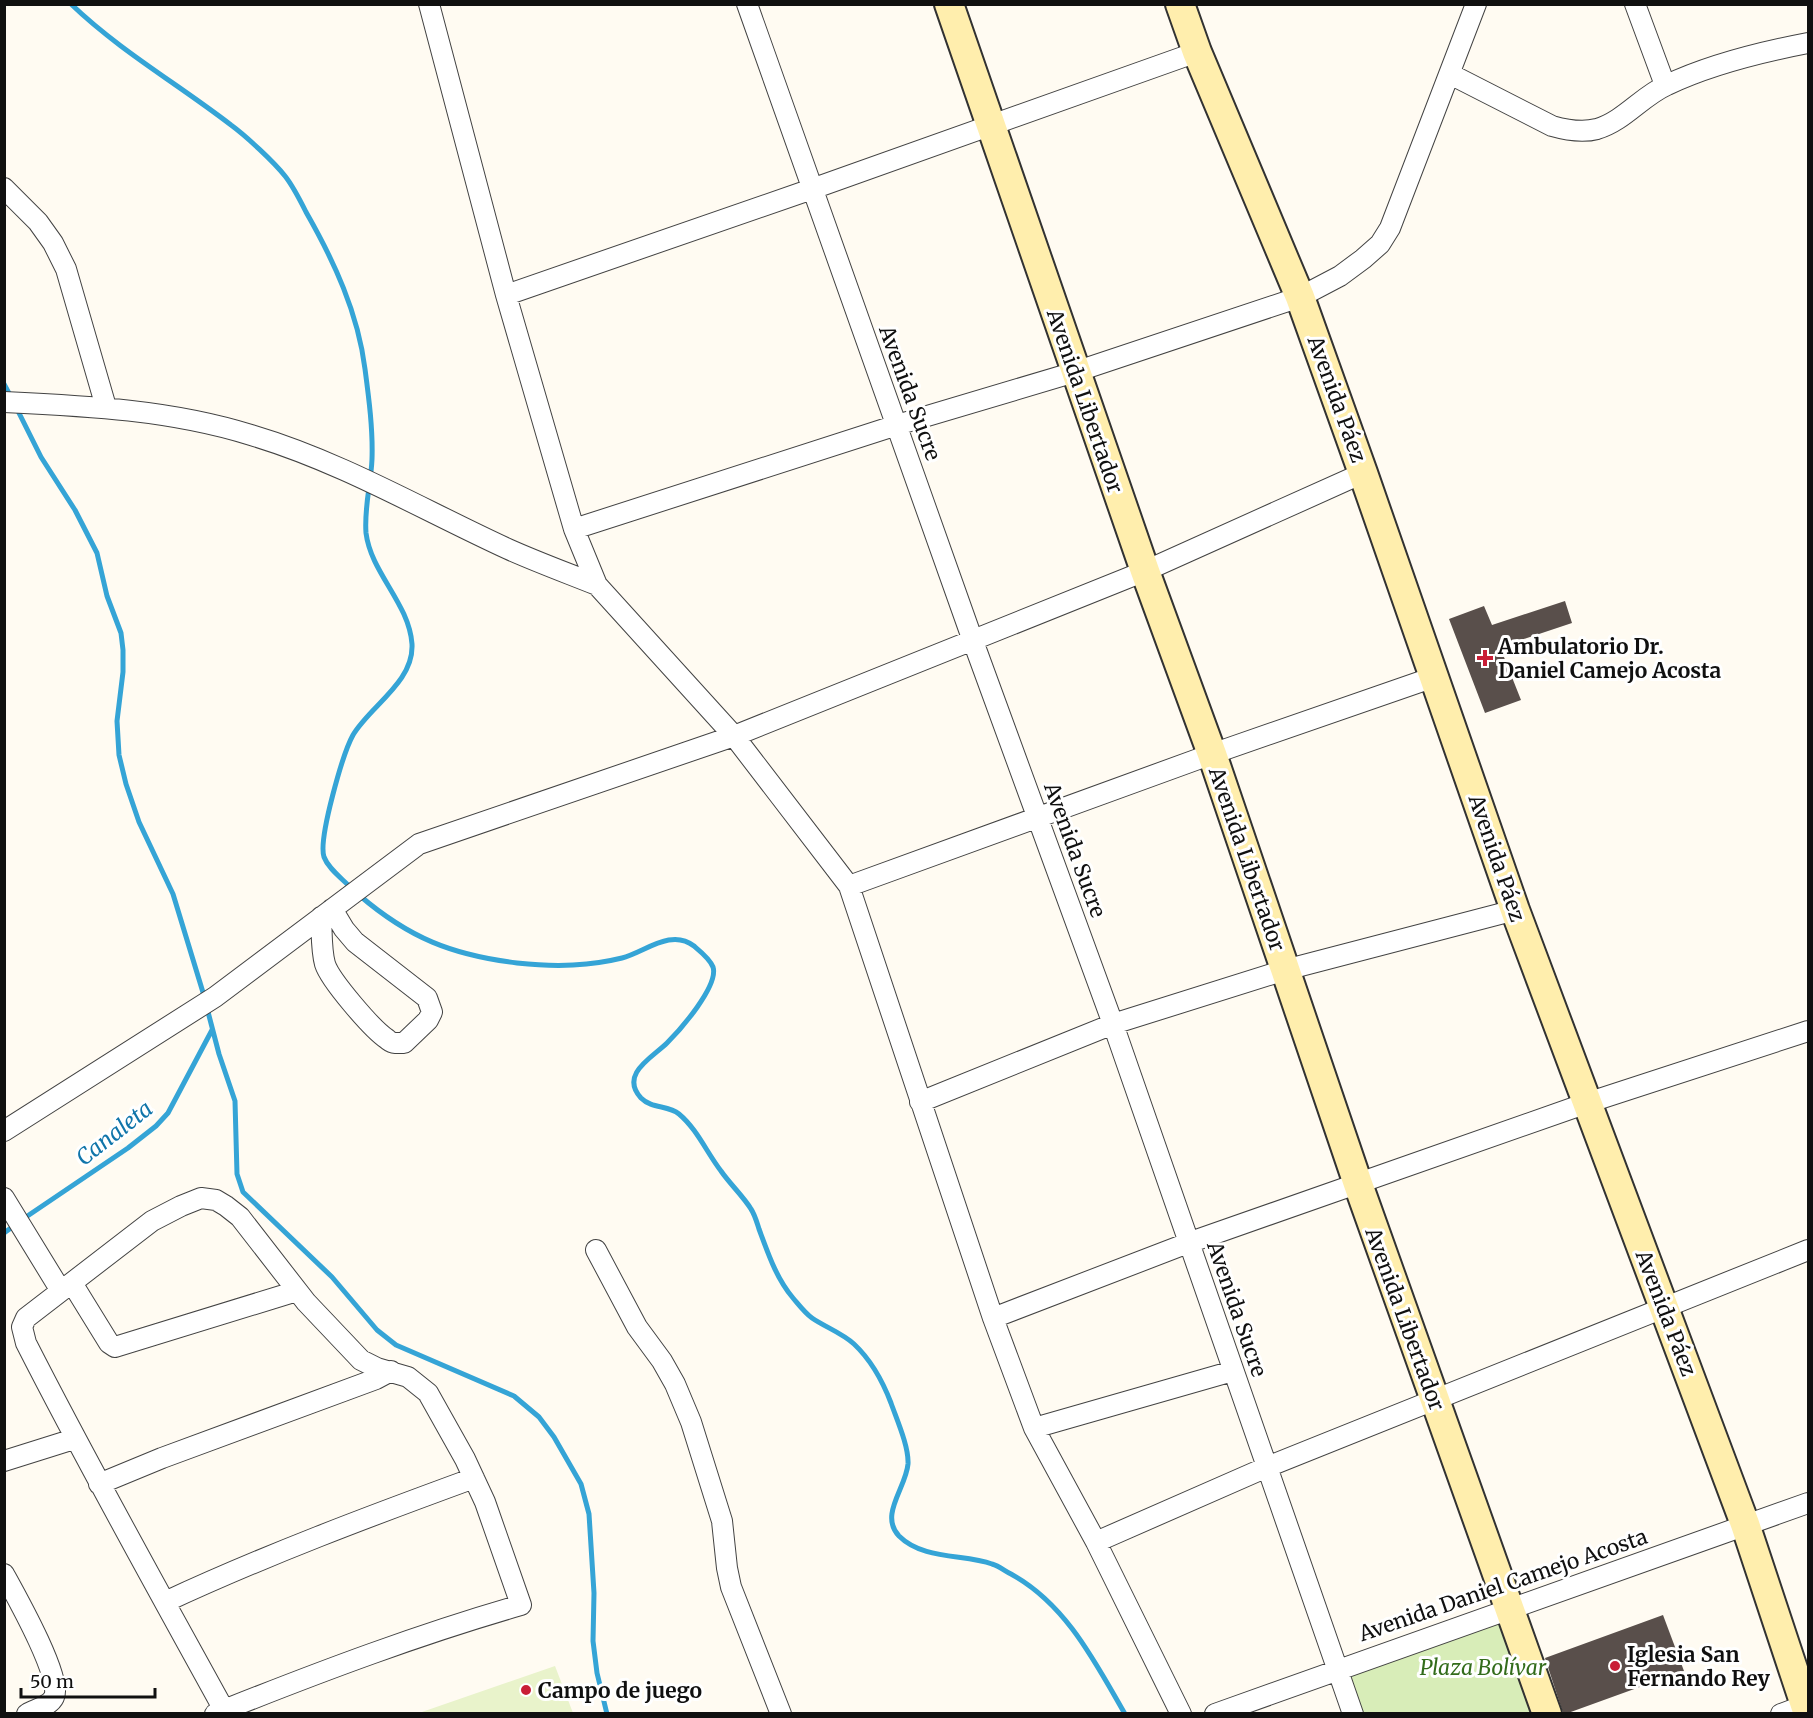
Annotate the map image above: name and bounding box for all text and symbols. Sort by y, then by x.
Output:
street label: Avenida Libertador [1041,304,1129,497]
street label: Avenida Sucre [873,321,947,464]
street label: Avenida Páez [1301,331,1372,466]
place label: Ambulatorio Dr. Daniel Camejo Acosta [1497,633,1722,684]
marker: Ambulatorio Dr. Daniel Camejo Acosta [1476,649,1494,667]
street label: Avenida Libertador [1203,762,1291,955]
street label: Avenida Sucre [1038,778,1112,921]
street label: Avenida Páez [1462,790,1531,925]
water label: Canaleta [70,1094,158,1172]
street label: Avenida Libertador [1359,1223,1451,1414]
street label: Avenida Sucre [1201,1237,1273,1380]
street label: Avenida Páez [1629,1245,1702,1380]
street label: Avenida Daniel Camejo Acosta [1354,1523,1651,1648]
place label: Iglesia San Fernando Rey [1627,1641,1771,1692]
park label: Plaza Bolívar [1420,1654,1547,1681]
marker: Iglesia San Fernando Rey [1608,1659,1622,1673]
scale bar [21,1661,154,1699]
text: 50 m [30,1670,74,1693]
place label: Campo de juego [538,1677,702,1704]
marker: Campo de juego [519,1683,533,1697]

